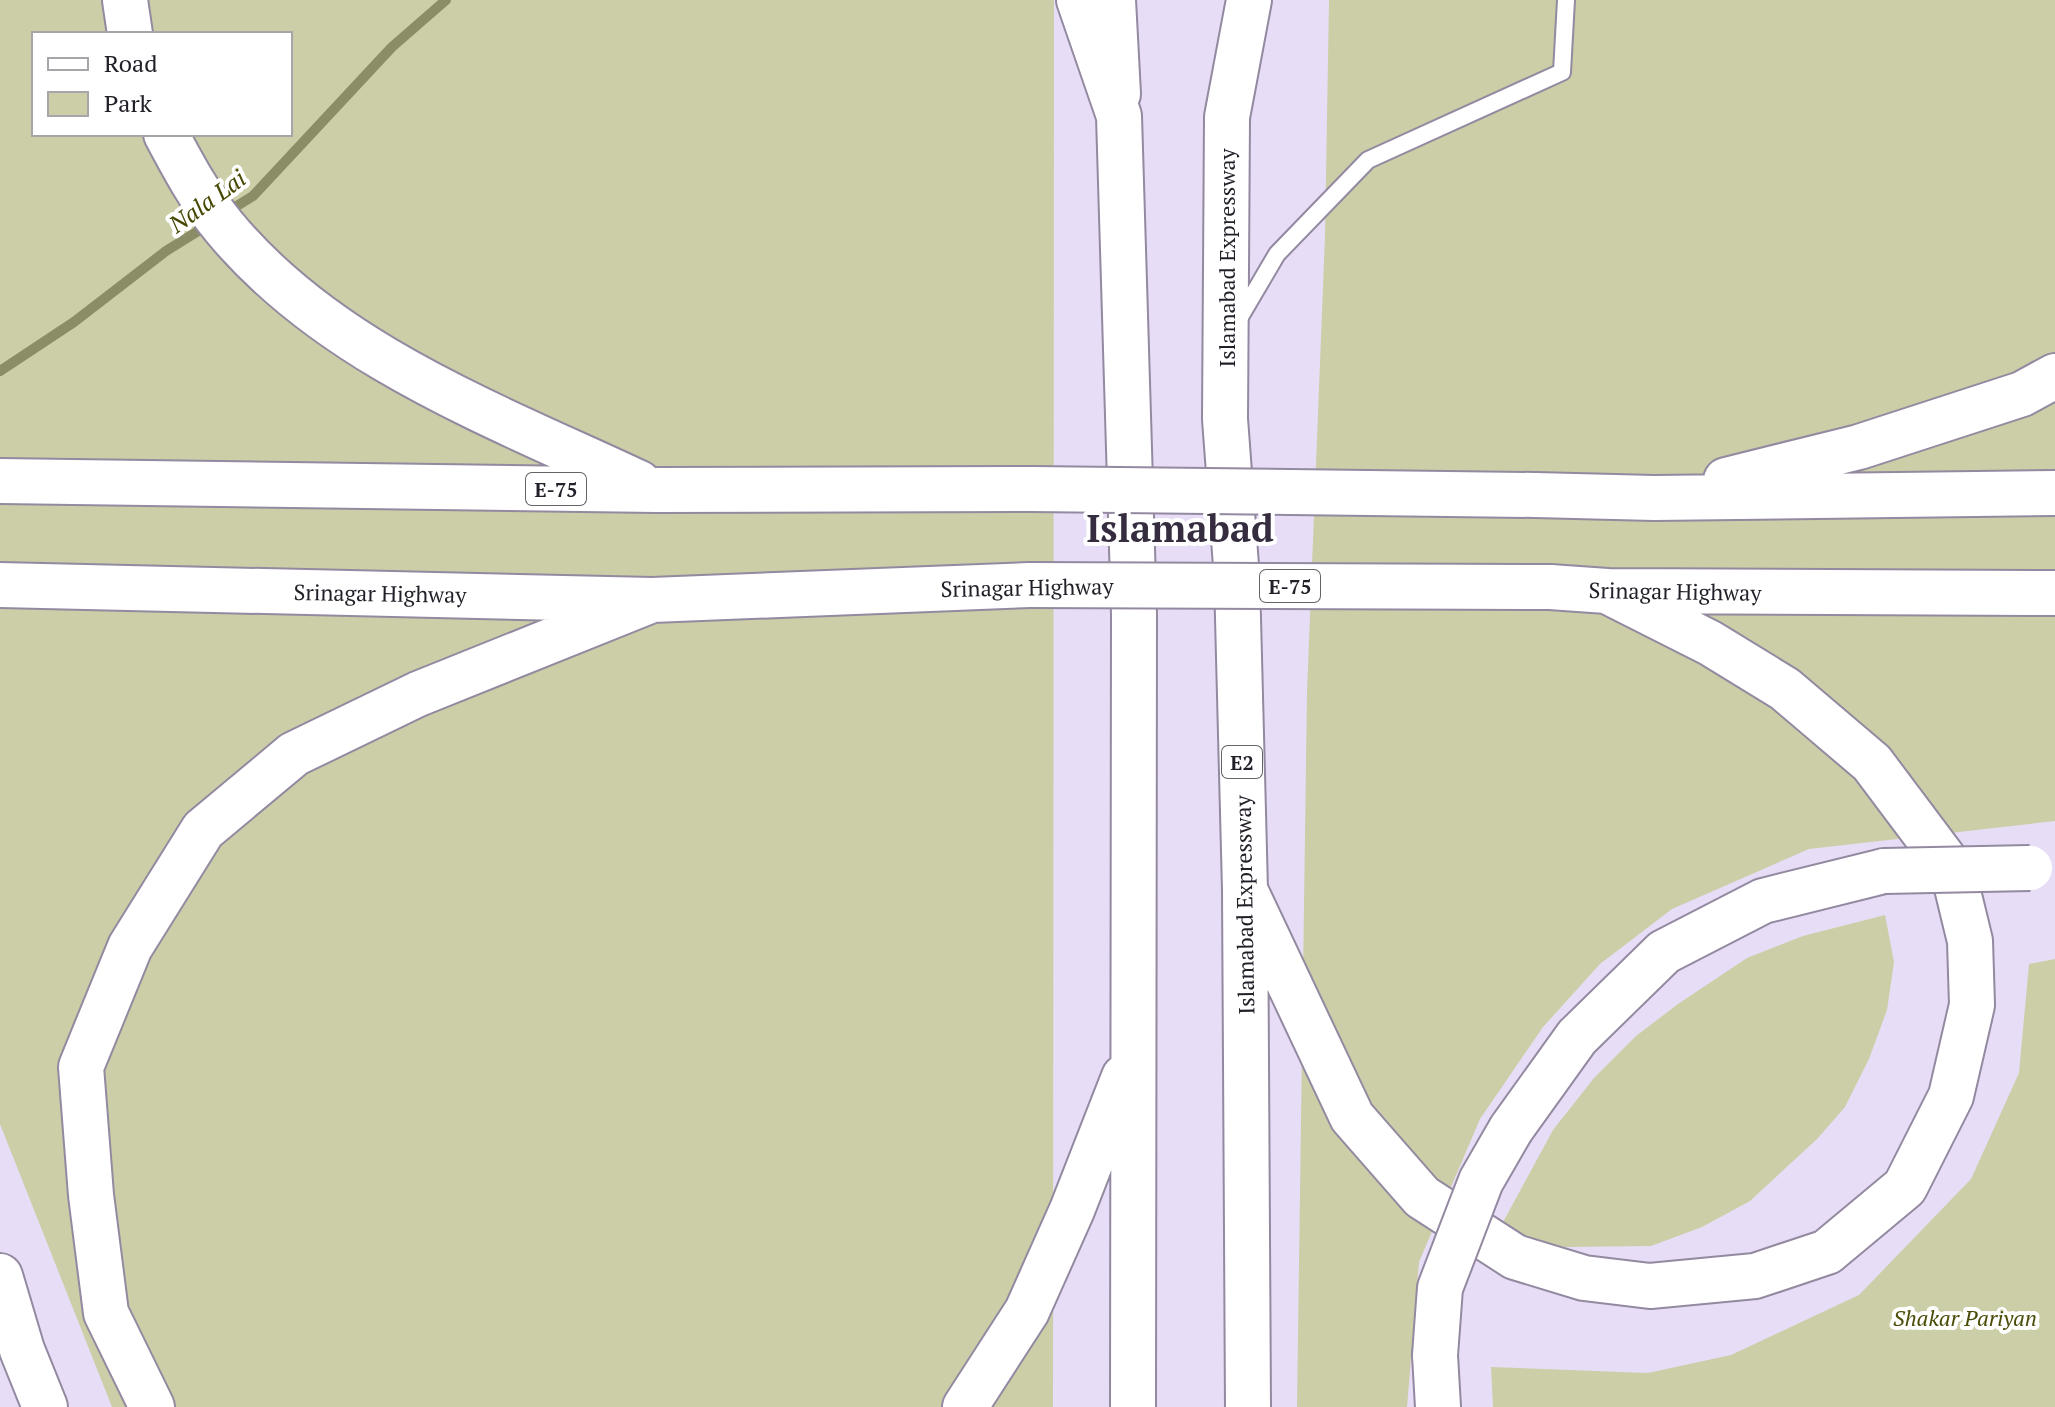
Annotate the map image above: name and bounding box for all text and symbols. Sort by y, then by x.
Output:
legend [32,32,292,136]
text: Road [104,47,158,79]
text: Park [104,87,153,119]
street label: Islamabad Expressway [1212,147,1241,368]
water label: Nala Lai [161,162,252,240]
road number: E-75 [526,473,586,505]
district label: Islamabad [1086,503,1274,553]
road number: E-75 [1260,570,1320,602]
street label: Srinagar Highway [940,571,1115,603]
street label: Srinagar Highway [1588,575,1763,607]
street label: Srinagar Highway [293,577,468,609]
road number: E2 [1222,746,1262,778]
street label: Islamabad Expressway [1228,794,1260,1015]
park label: Shakar Pariyan [1893,1303,2037,1332]

